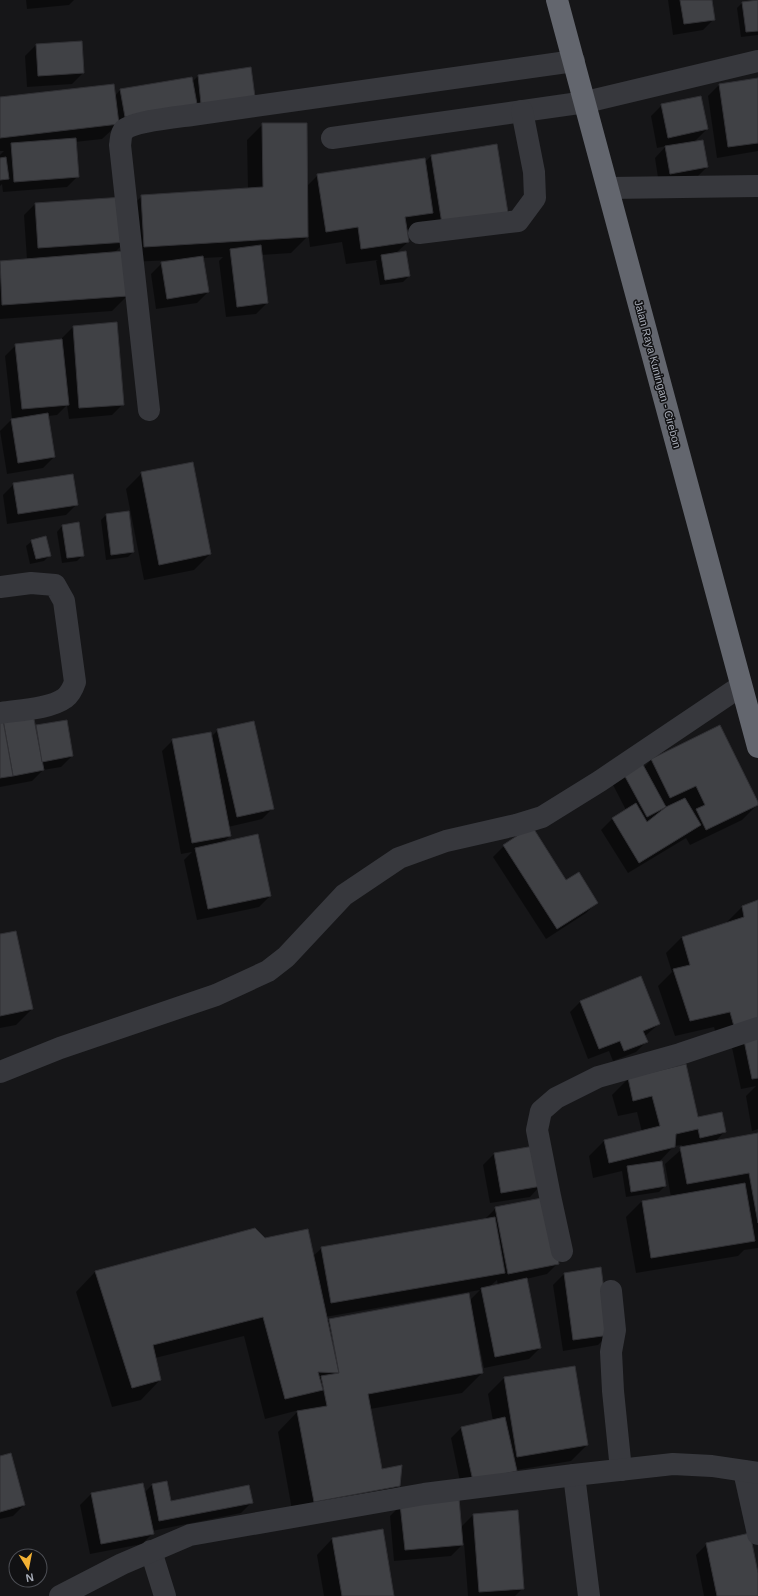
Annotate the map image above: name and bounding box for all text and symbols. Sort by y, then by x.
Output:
street label: Jalan Raya Kuningan - Cirebon [632,299,684,449]
north arrow [8,1548,48,1588]
text: N [25,1571,35,1584]

